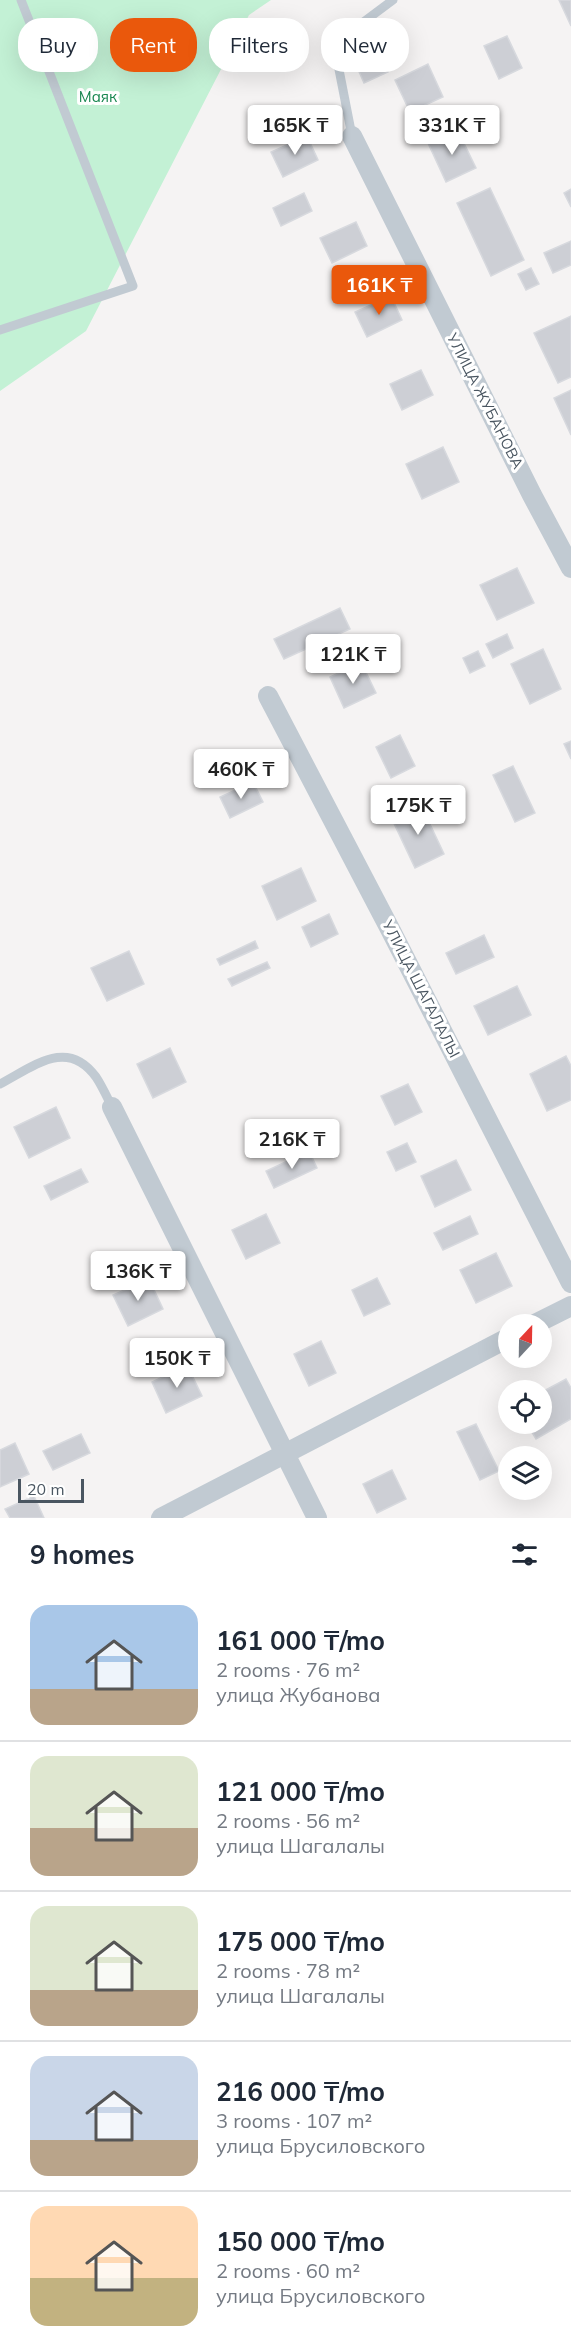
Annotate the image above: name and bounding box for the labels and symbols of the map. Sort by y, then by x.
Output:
park label: Маяк [79,87,118,106]
pin: 165K ₸ [246,105,344,156]
pin: 331K ₸ [403,105,501,156]
pin: 161K ₸ [330,265,428,316]
street label: УЛИЦА ЖУБАНОВА [443,329,528,472]
pin: 121K ₸ [304,634,402,685]
pin: 460K ₸ [192,749,290,800]
pin: 175K ₸ [369,785,467,836]
street label: УЛИЦА ШАГАЛАЛЫ [378,916,464,1061]
pin: 216K ₸ [243,1119,341,1170]
pin: 136K ₸ [89,1251,187,1302]
north arrow [498,1314,552,1368]
pin: 150K ₸ [128,1338,226,1389]
scale bar [18,1476,84,1504]

